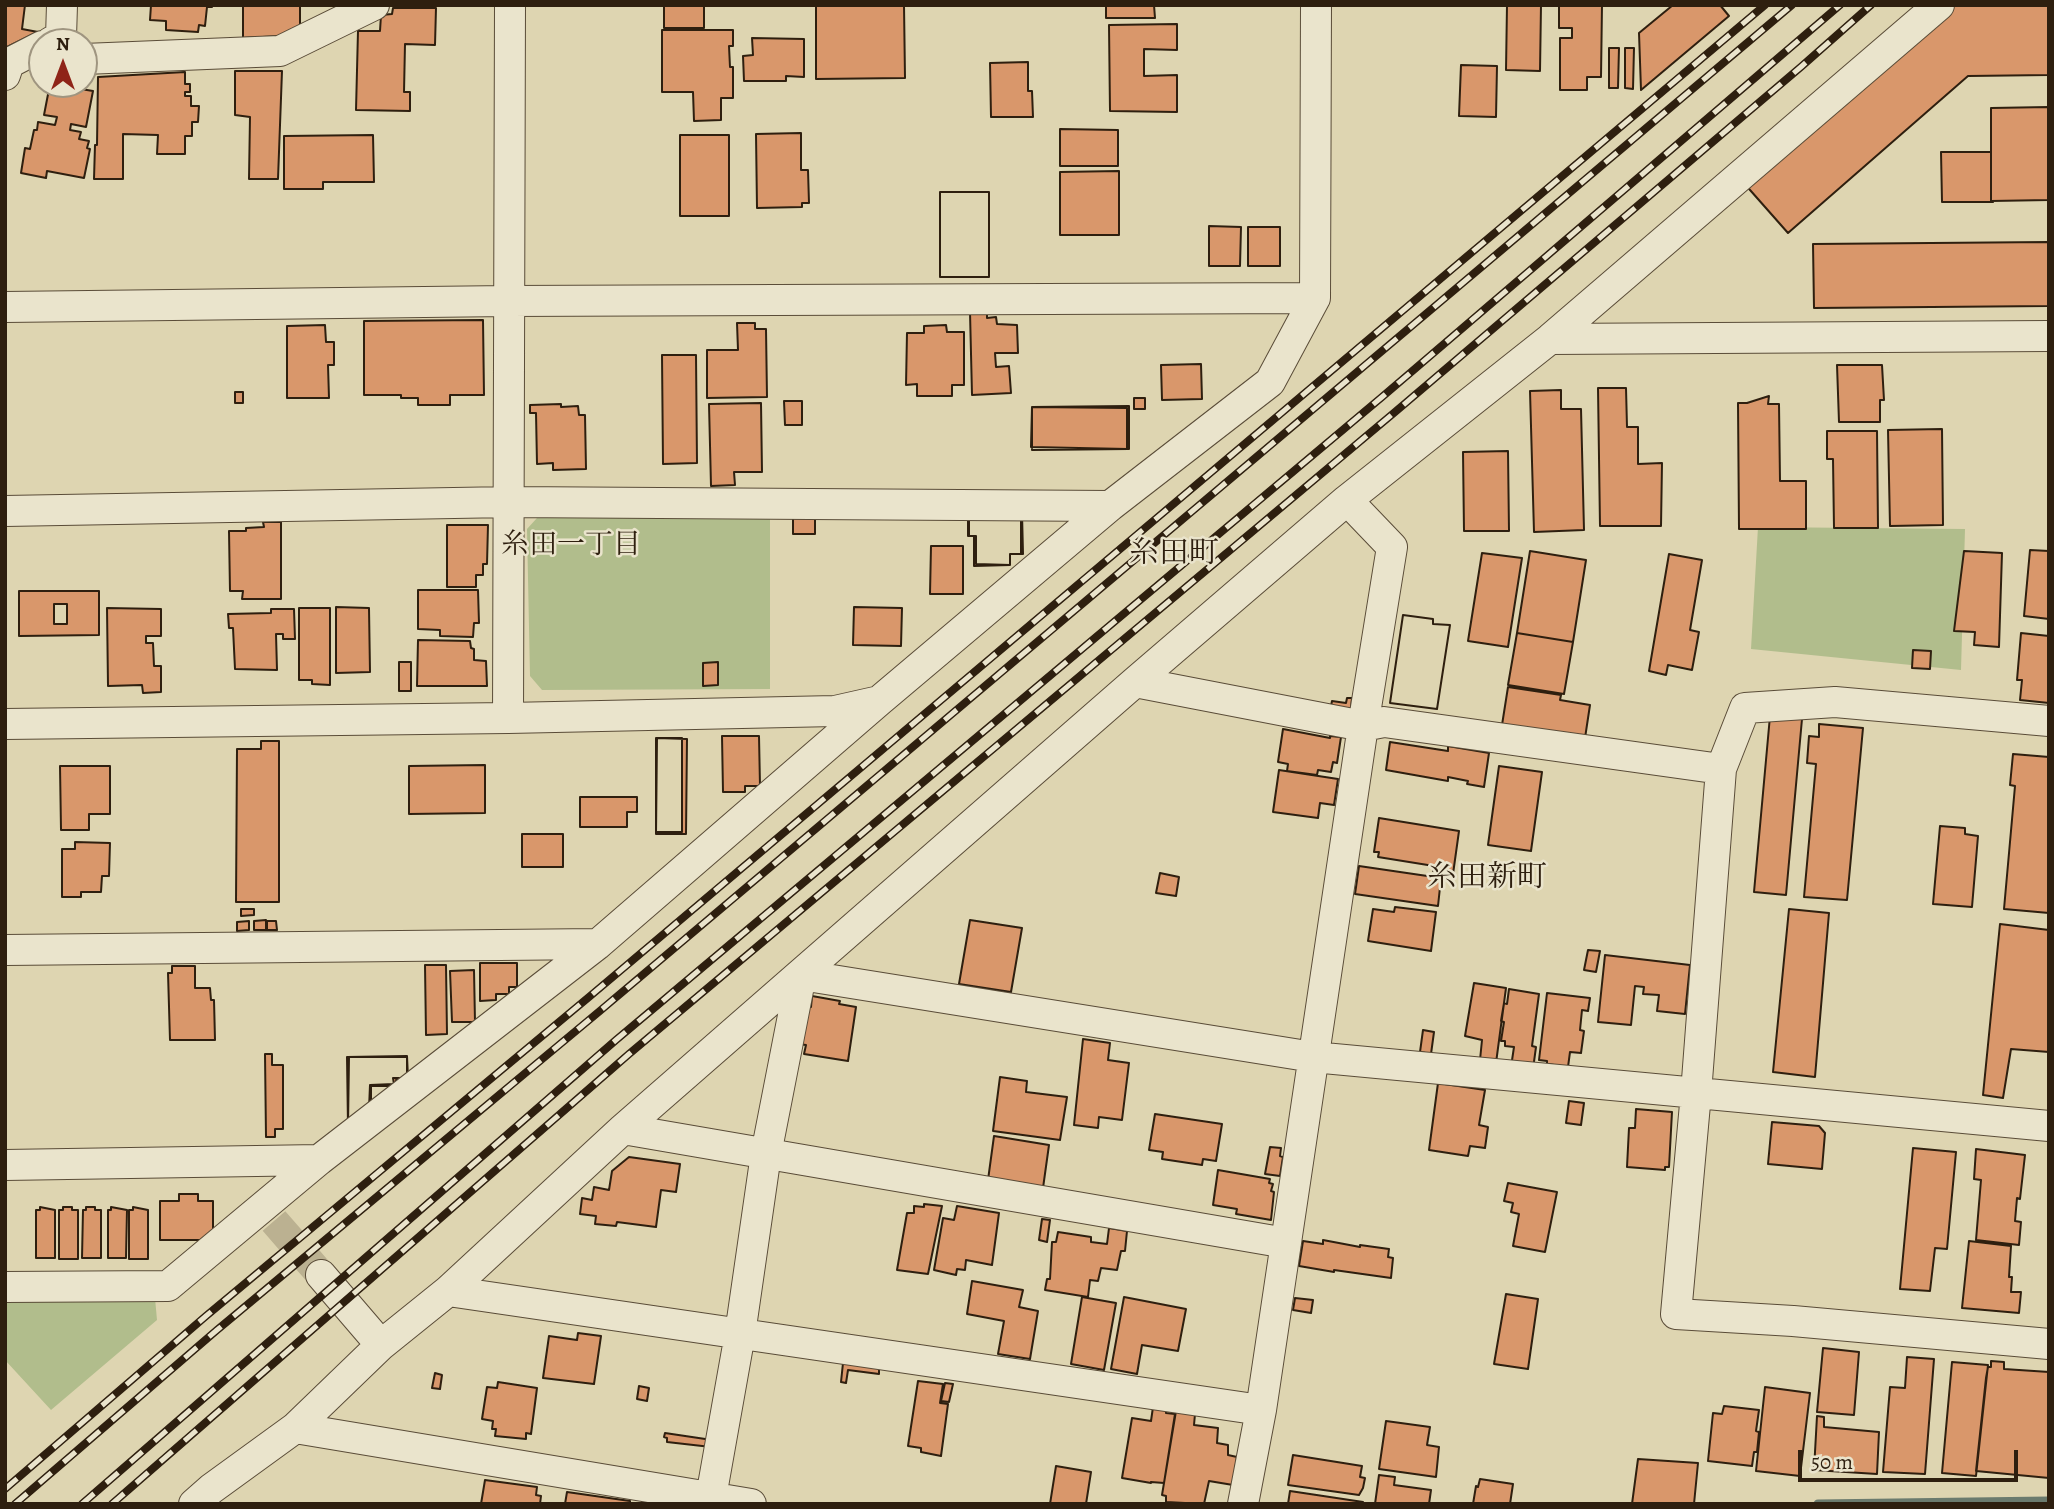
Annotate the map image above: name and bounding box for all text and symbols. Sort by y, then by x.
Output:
north arrow [28,28,98,98]
text: N [56,31,70,57]
district label: 糸田一丁目 [501,529,641,563]
district label: 糸田町 [1129,537,1219,573]
district label: 糸田新町 [1427,861,1547,897]
scale bar [1802,1436,2022,1480]
text: 50 m [1811,1448,1853,1476]

